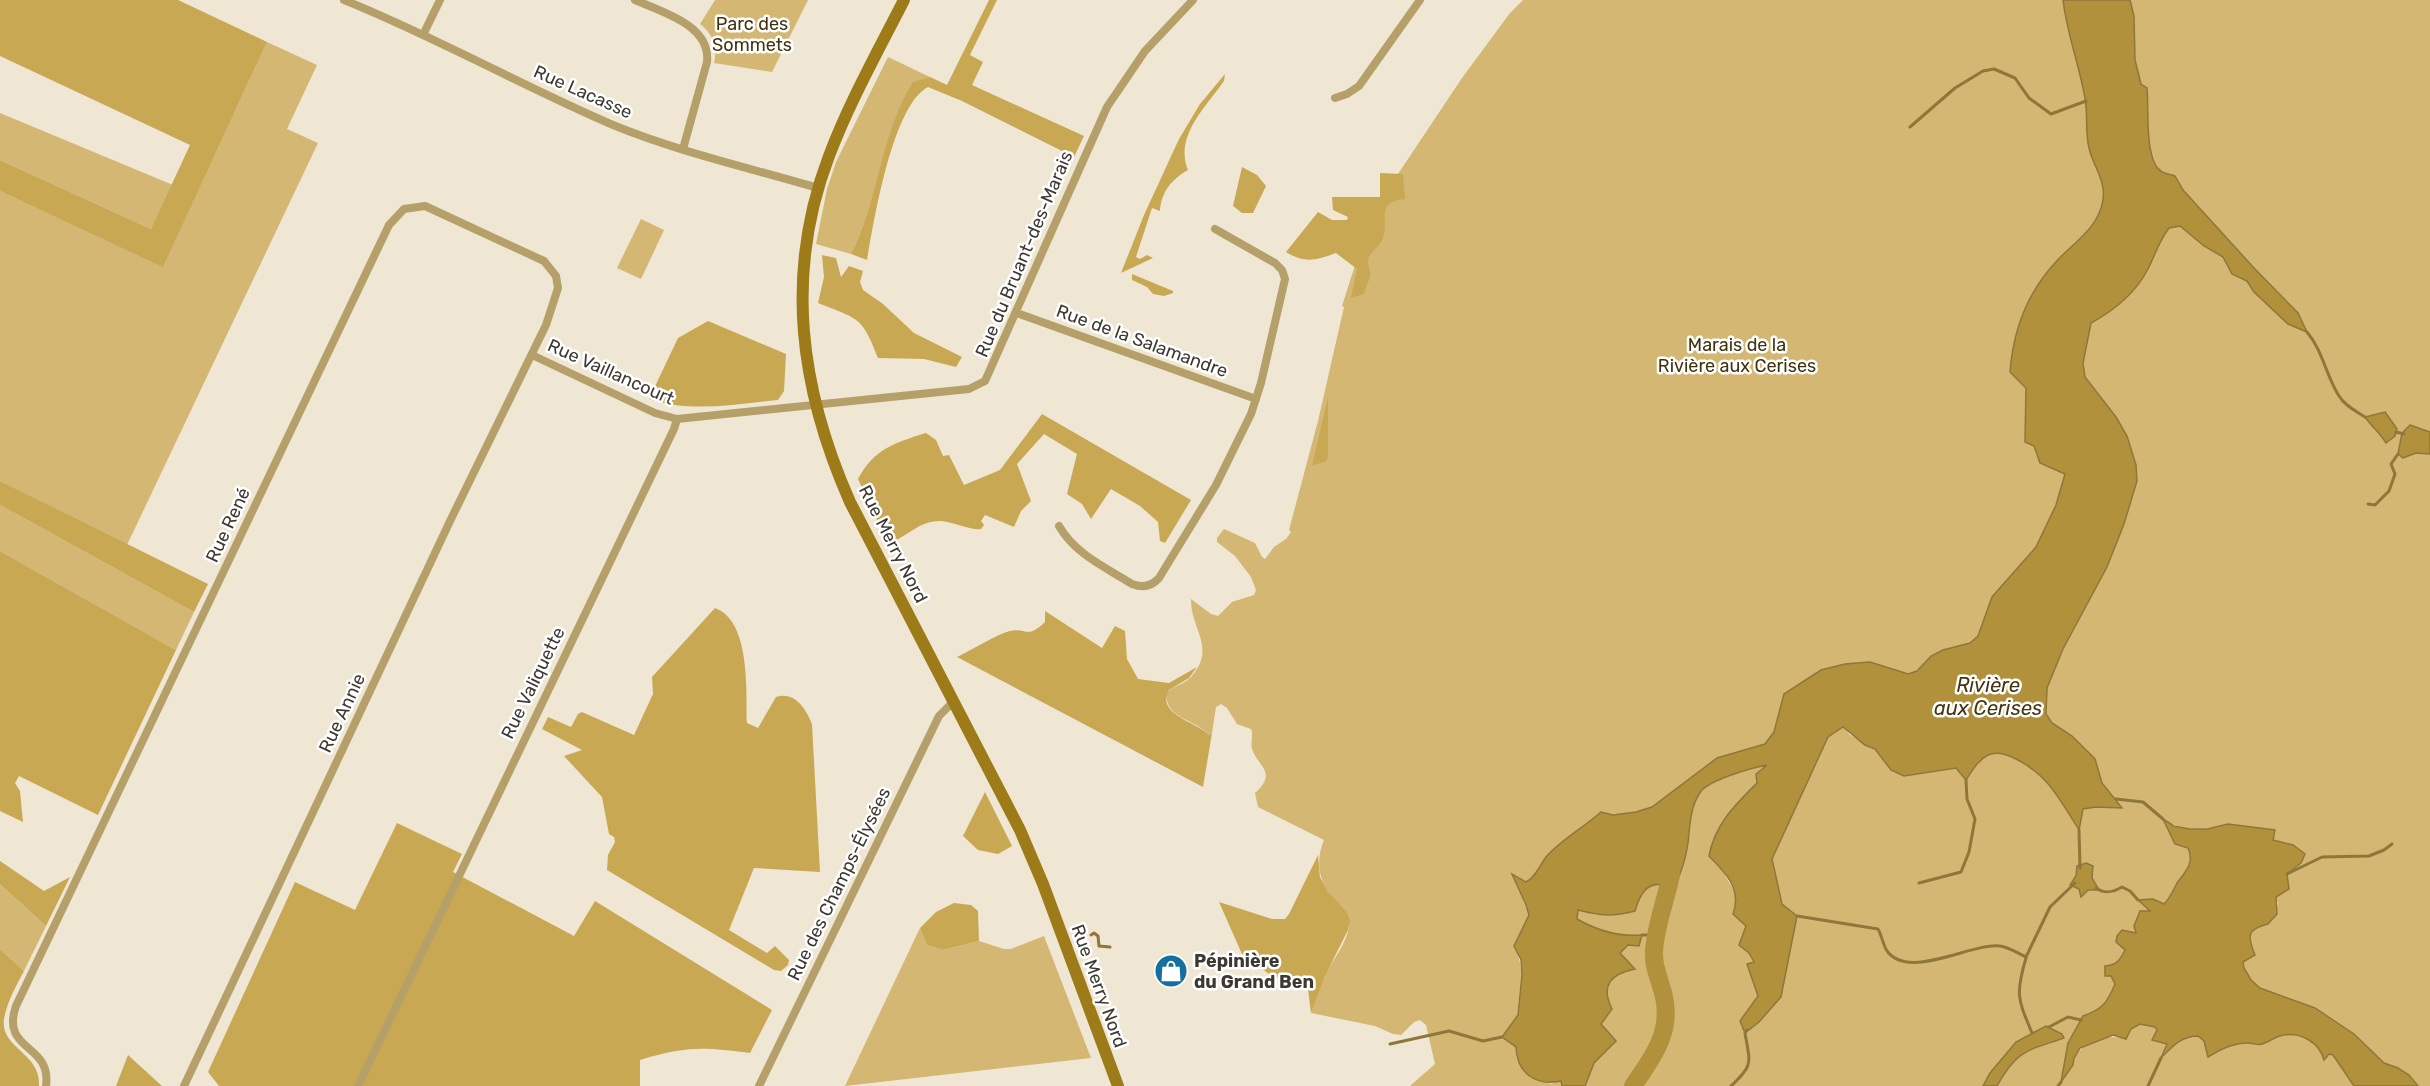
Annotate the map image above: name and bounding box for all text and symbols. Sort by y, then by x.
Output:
park label: Parc des Sommets [712,13,792,56]
street label: Rue Lacasse [530,60,636,124]
street label: Rue du Bruant-des-Marais [971,148,1077,360]
street label: Rue de la Salamandre [1053,300,1231,382]
street label: Rue Vaillancourt [544,334,678,410]
park label: Marais de la Rivière aux Cerises [1658,334,1816,377]
street label: Rue Merry Nord [854,481,932,607]
street label: Rue René [201,484,255,566]
street label: Rue Valiquette [496,623,570,743]
street label: Rue Annie [314,670,370,756]
water label: Rivière aux Cerises [1934,673,2042,720]
street label: Rue des Champs-Élysées [783,784,895,984]
street label: Rue Merry Nord [1067,922,1131,1050]
place label: Pépinière du Grand Ben [1194,950,1314,993]
shop icon: Pépinière du Grand Ben [1153,953,1189,989]

